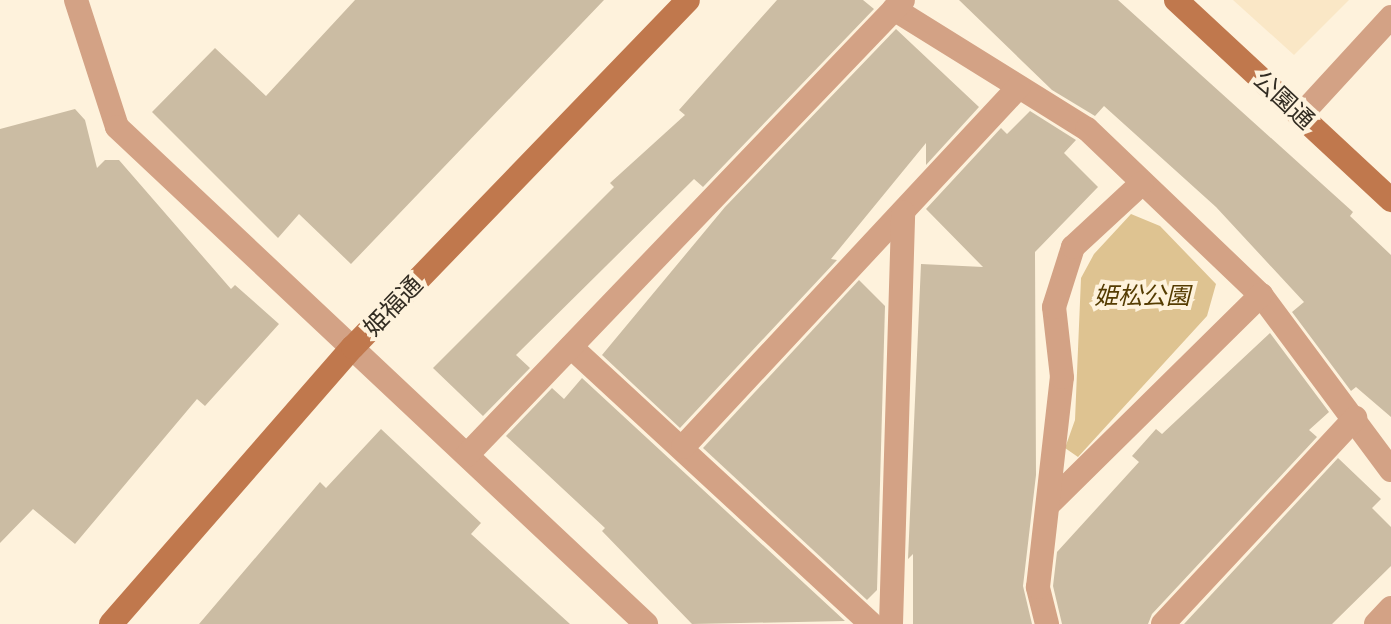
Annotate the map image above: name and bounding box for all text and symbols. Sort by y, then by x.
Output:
street label: 公園通 [1248,65,1320,135]
street label: 姫福通 [358,270,428,342]
park label: 姫松公園 [1094,282,1190,310]

